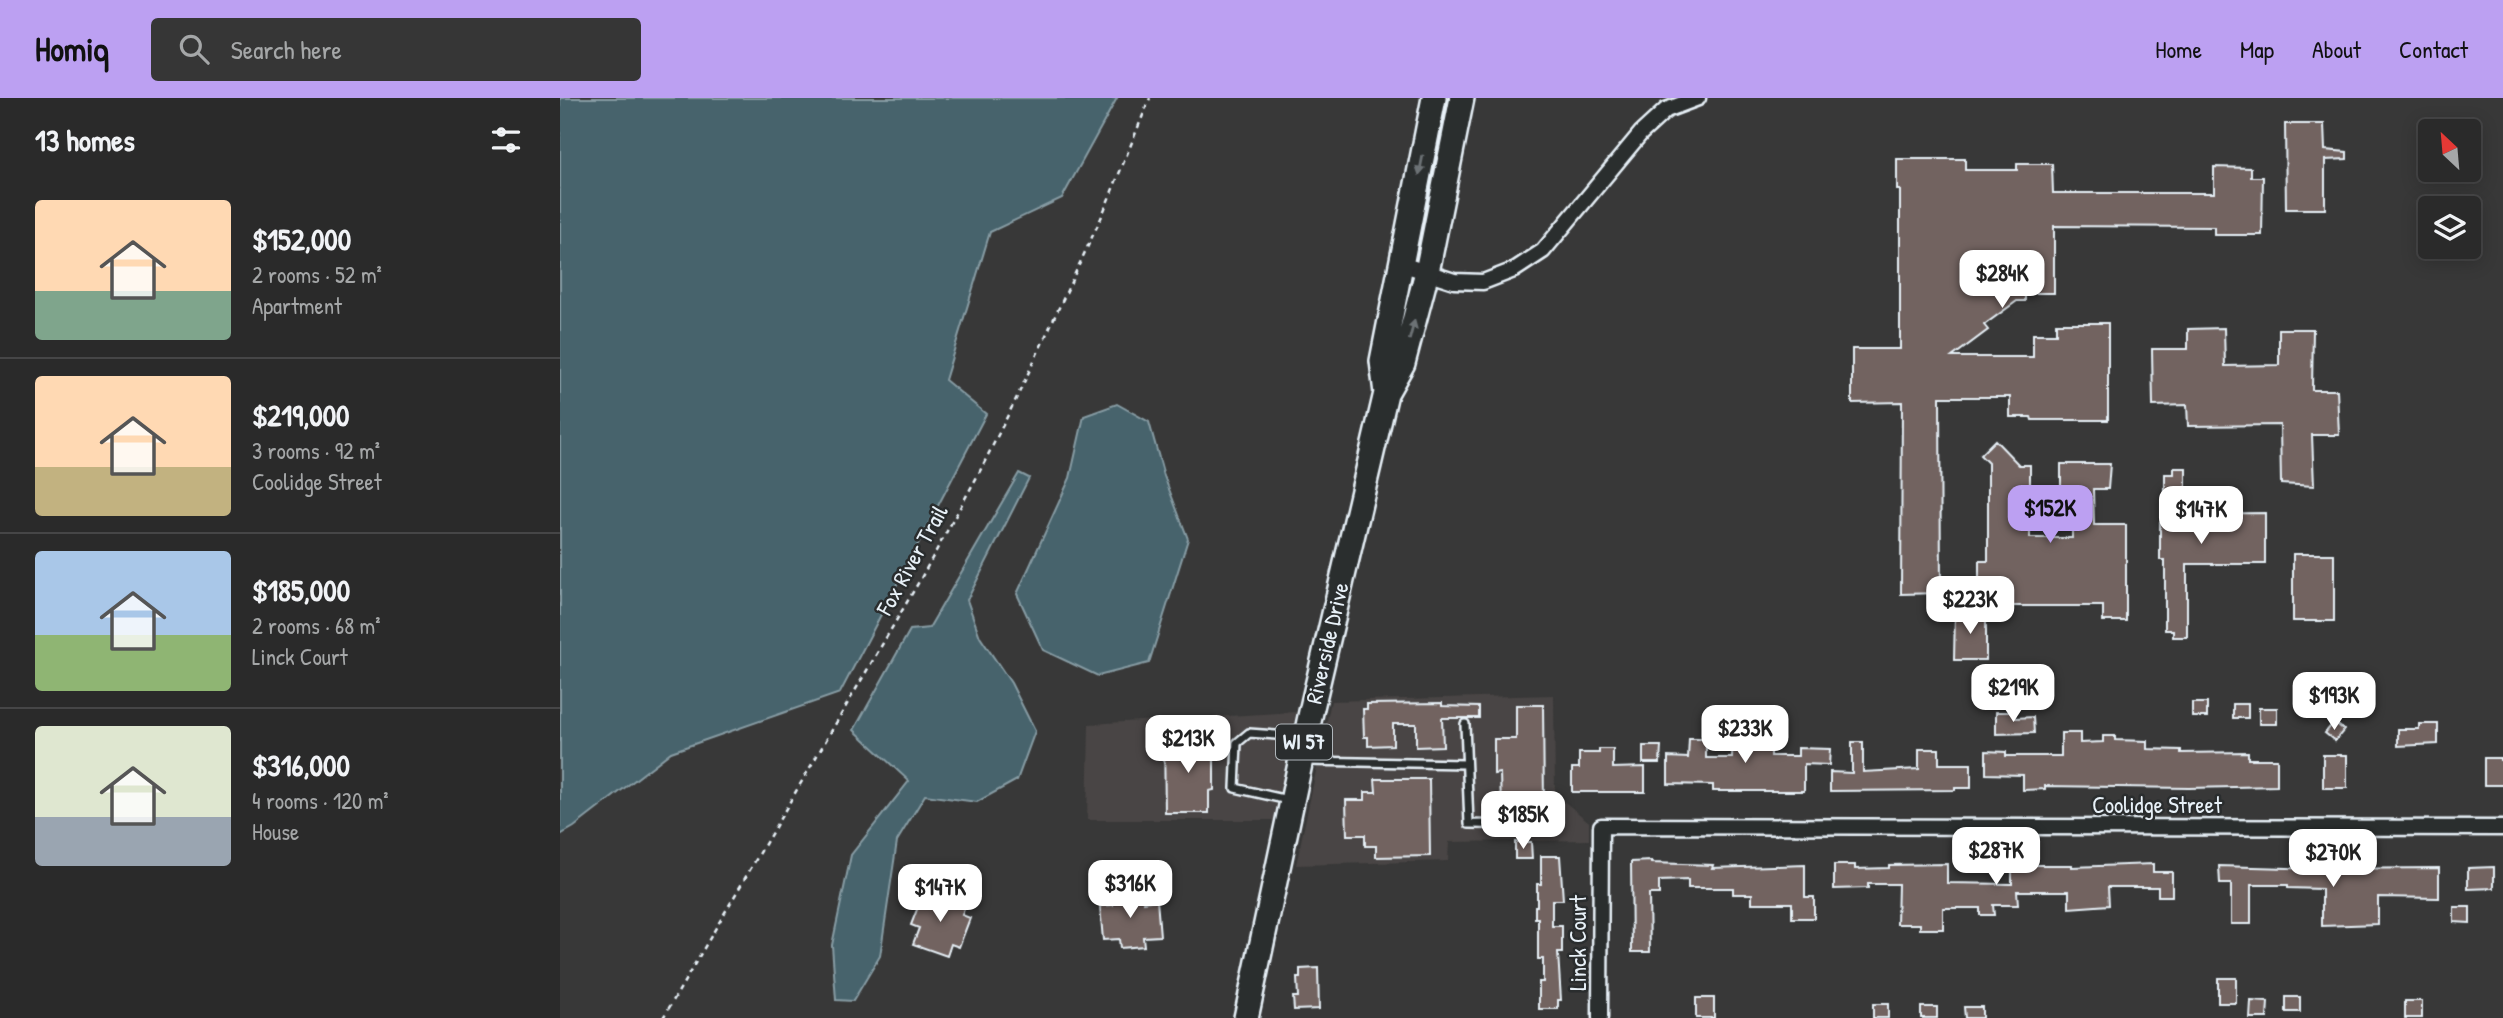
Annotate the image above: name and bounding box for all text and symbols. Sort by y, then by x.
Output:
search box [151,18,641,81]
text: Homiq [35,27,109,71]
icon: search [175,30,213,68]
text: Search here [231,32,342,67]
text: Home [2155,33,2202,65]
text: Map [2240,33,2274,65]
text: About [2312,33,2361,65]
text: Contact [2399,33,2468,65]
north arrow [2418,119,2482,182]
map controls [2418,119,2481,259]
text: 13 homes [35,120,135,160]
icon: filters [487,121,525,159]
one-way arrow [1415,154,1426,176]
button: layers [2418,196,2481,259]
text: $152,000 [252,219,351,259]
icon: home [91,228,175,312]
pin: $284K [1953,250,2051,310]
text: $284K [1975,257,2029,288]
text: 2 rooms · 52 m² [252,259,382,290]
text: Apartment [252,290,342,321]
one-way arrow [1407,319,1418,341]
text: $219,000 [252,395,350,435]
icon: home [91,404,175,488]
text: 3 rooms · 92 m² [252,435,380,466]
text: Coolidge Street [252,466,382,497]
pin: $152K [2001,486,2099,545]
pin: $147K [2152,486,2250,546]
text: $152K [2024,492,2076,523]
text: $147K [2175,493,2227,524]
street label: Fox River Trail [868,498,955,621]
text: $185,000 [252,570,350,610]
pin: $223K [1921,576,2019,636]
icon: home [91,579,175,663]
street label: Riverside Drive [1298,579,1356,707]
text: $223K [1942,583,1998,614]
text: 2 rooms · 68 m² [252,610,380,641]
text: Linck Court [252,641,348,672]
pin: $219K [1964,664,2062,724]
text: $219K [1987,671,2039,702]
pin: $193K [2285,672,2383,732]
text: $193K [2309,679,2359,710]
pin: $233K [1696,706,1794,765]
text: $233K [1717,712,1773,743]
pin: $213K [1139,716,1237,775]
text: $213K [1161,722,1215,753]
road number: WI 57 [1276,724,1332,760]
text: $316,000 [252,745,350,785]
icon: home [91,754,175,838]
text: 4 rooms · 120 m² [252,785,389,816]
street label: Coolidge Street [2092,789,2223,820]
pin: $185K [1474,792,1572,851]
text: $185K [1497,798,1549,829]
text: House [252,816,299,847]
pin: $287K [1947,828,2045,887]
pin: $270K [2284,830,2382,889]
text: $287K [1968,834,2024,865]
text: $270K [2305,836,2361,867]
pin: $316K [1081,860,1179,920]
pin: $147K [891,864,989,924]
text: $316K [1104,867,1156,898]
text: $147K [914,871,966,902]
street label: Linck Court [1562,894,1593,991]

